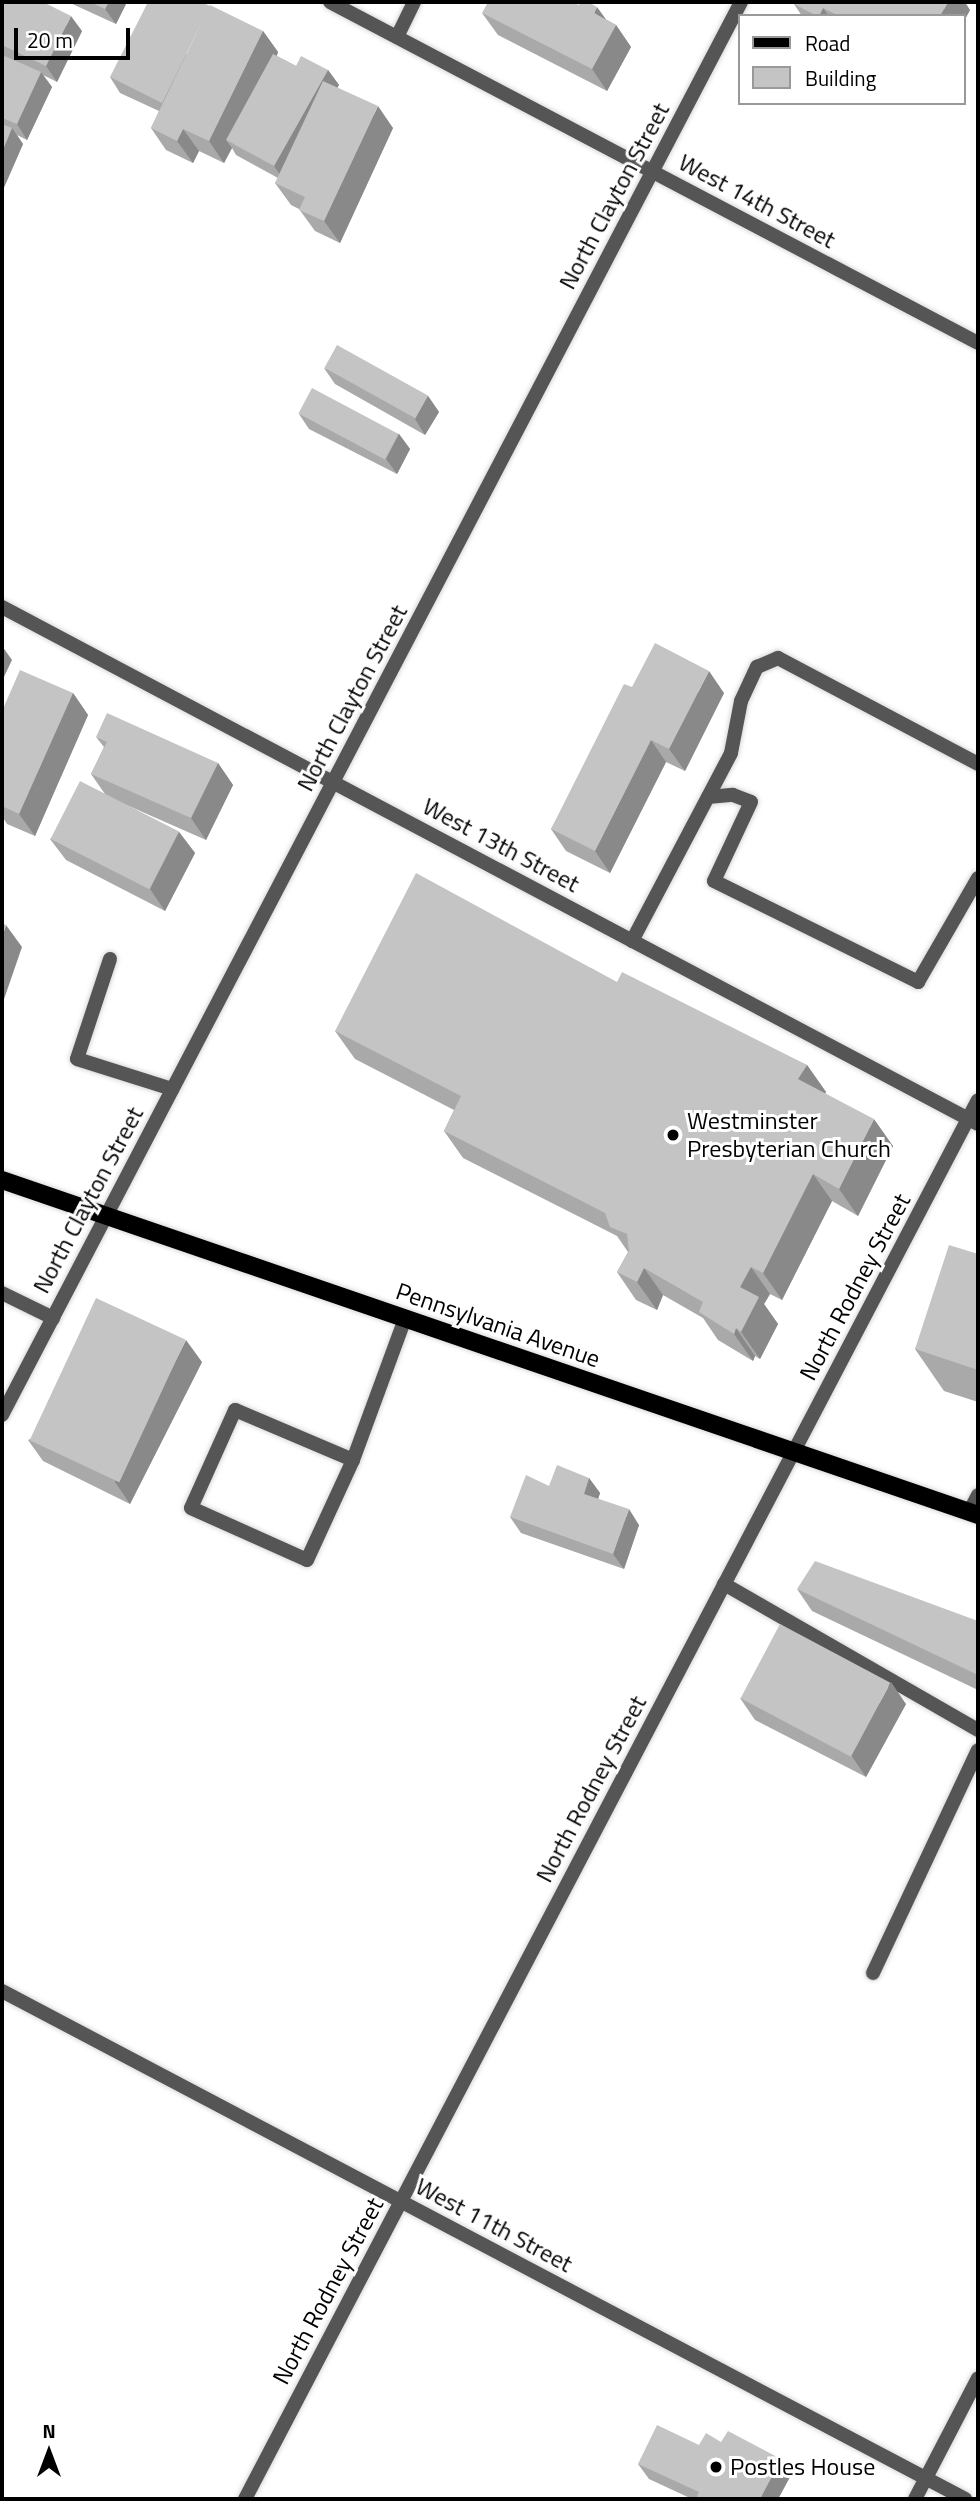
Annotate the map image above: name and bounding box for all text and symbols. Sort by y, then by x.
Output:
scale bar [18,14,133,58]
legend [738,14,966,105]
text: 20 m [27,24,73,56]
text: Road [805,27,850,59]
text: Building [805,62,876,94]
street label: North Clayton Street [553,98,675,294]
street label: West 14th Street [674,148,840,254]
street label: North Clayton Street [291,600,413,796]
street label: West 13th Street [418,792,584,898]
street label: North Clayton Street [27,1102,149,1298]
place label: Westminster Presbyterian Church [687,1107,891,1163]
marker: Westminster Presbyterian Church [665,1127,681,1143]
street label: North Rodney Street [794,1189,916,1385]
street label: Pennsylvania Avenue [392,1277,604,1373]
street label: North Rodney Street [530,1691,652,1887]
street label: West 11th Street [411,2172,577,2278]
street label: North Rodney Street [267,2193,389,2389]
text: N [42,2416,56,2445]
north arrow [14,2417,84,2487]
place label: Postles House [730,2453,875,2481]
marker: Postles House [708,2459,724,2475]

